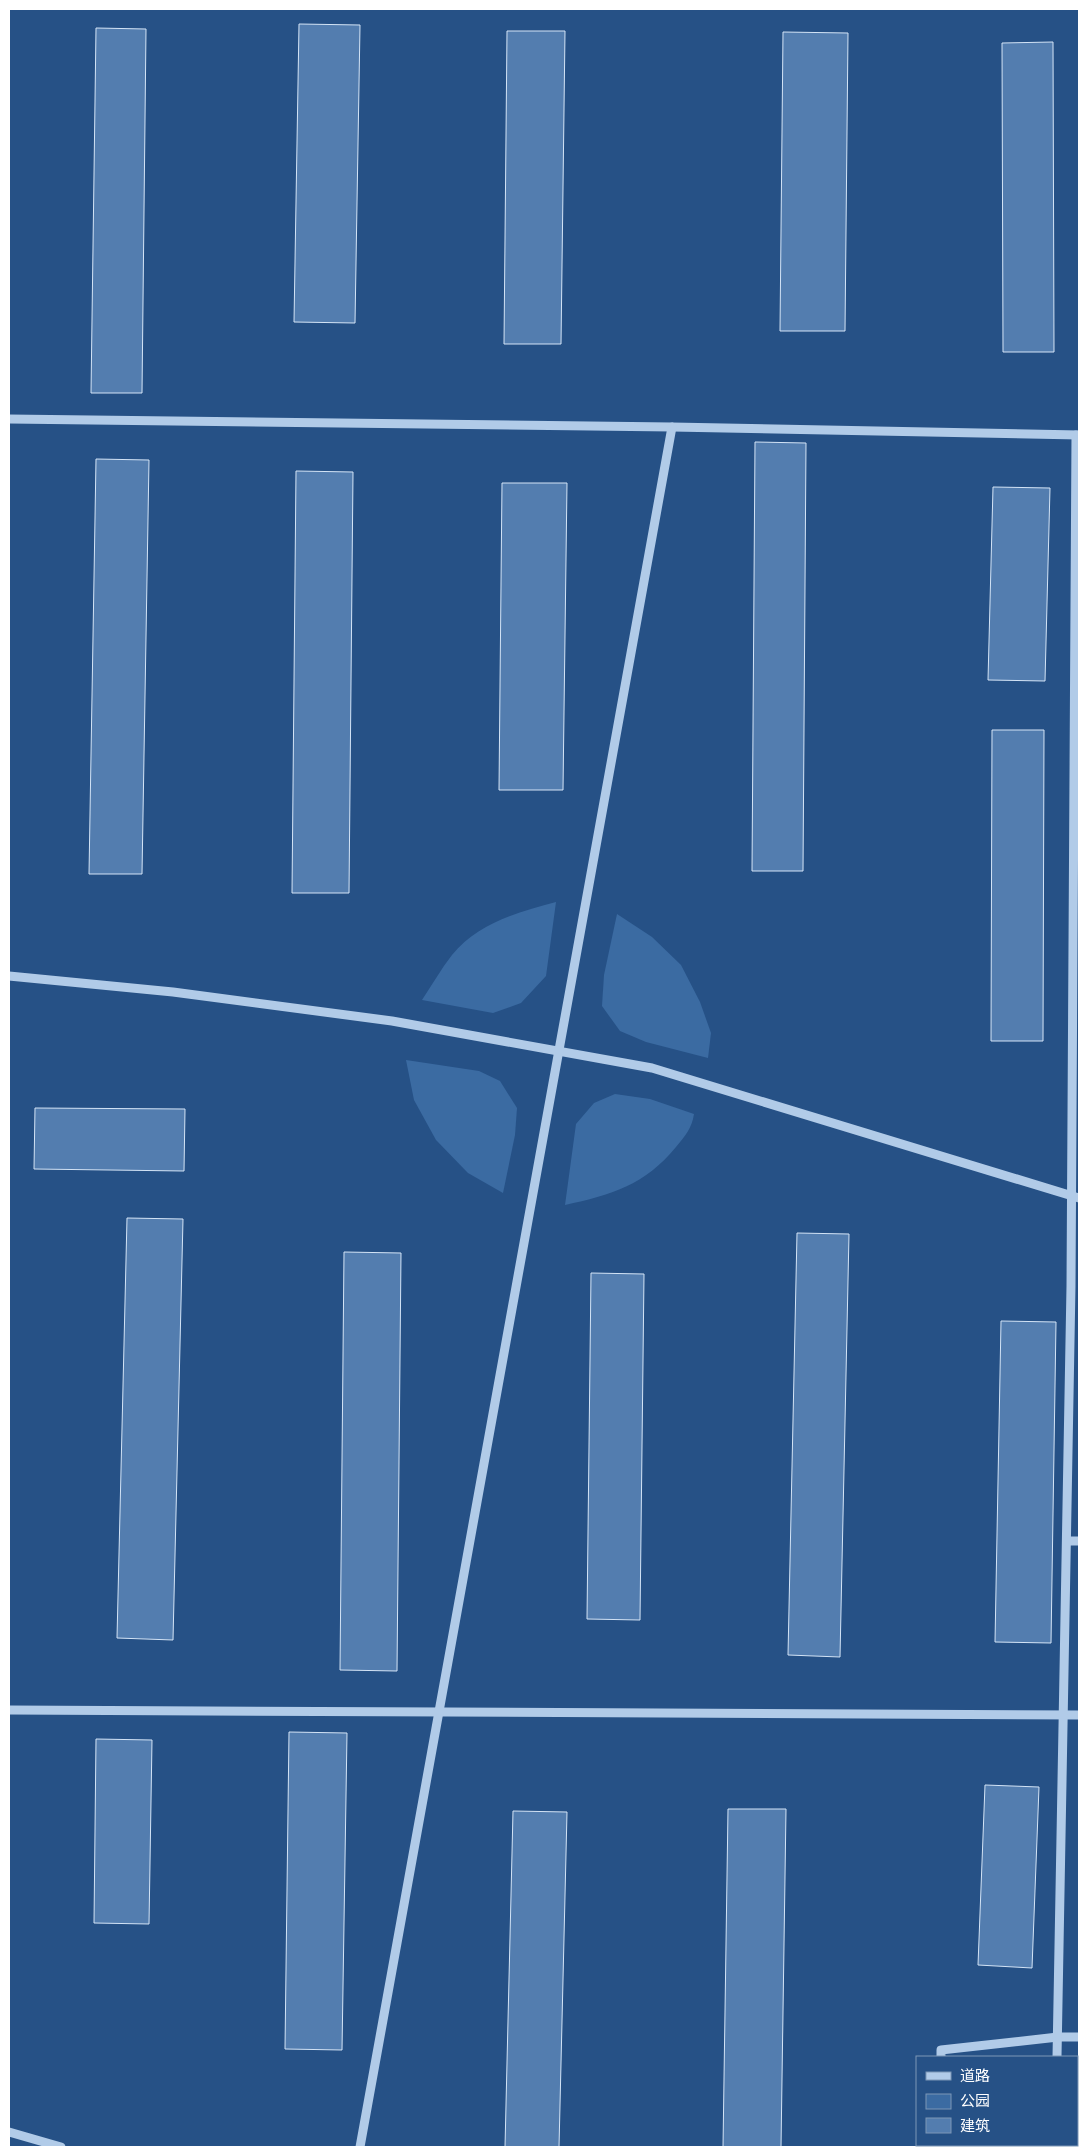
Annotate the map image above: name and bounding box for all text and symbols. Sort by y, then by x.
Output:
legend [916,2056,1078,2146]
text: 道路 [960,2066,990,2085]
text: 公园 [960,2091,990,2110]
text: 建筑 [960,2116,990,2135]

